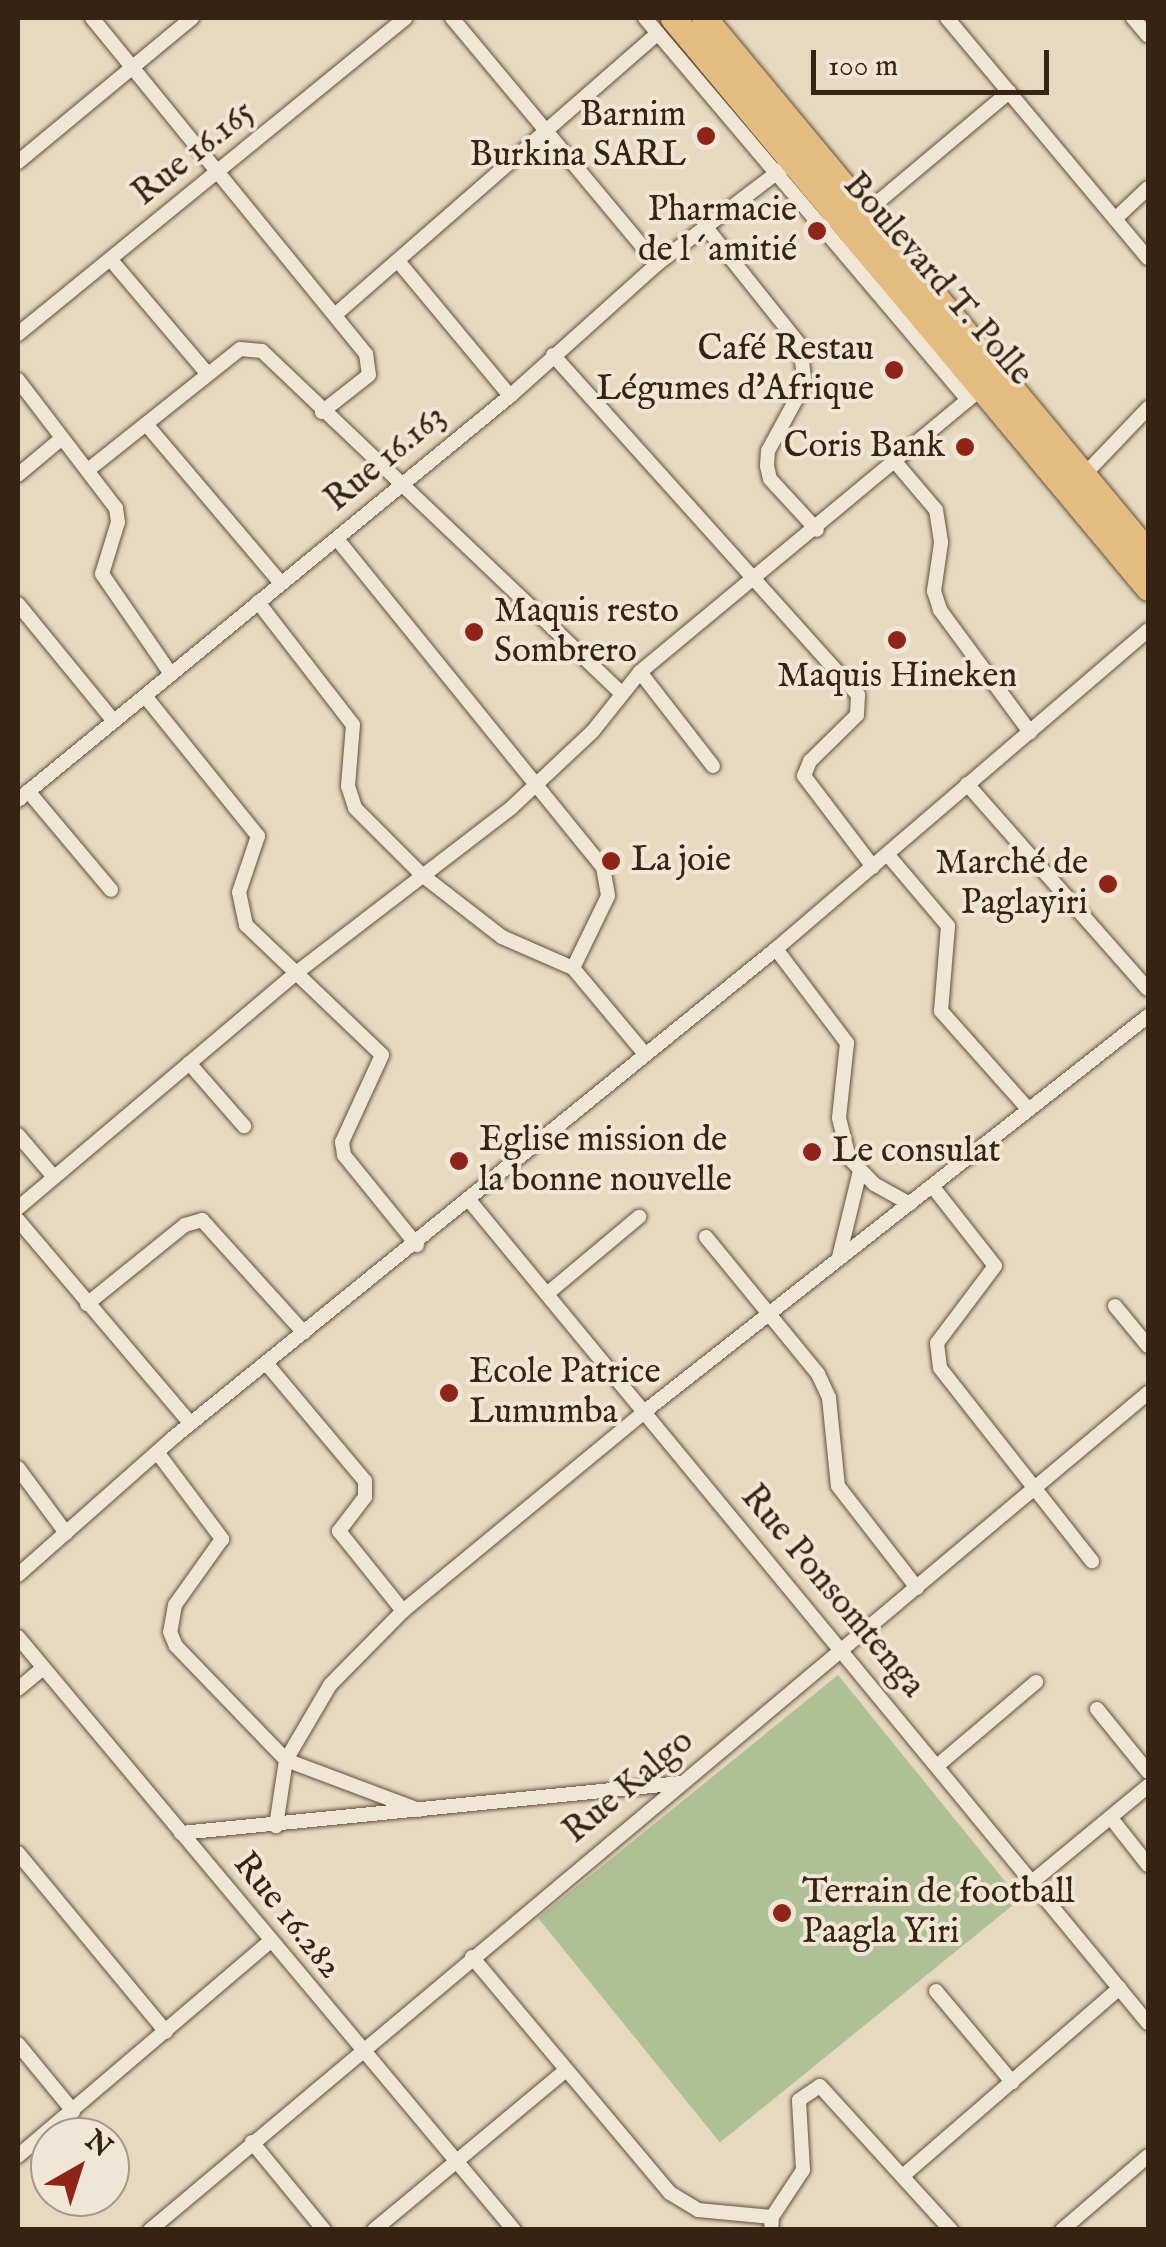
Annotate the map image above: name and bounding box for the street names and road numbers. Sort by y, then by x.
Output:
street label: Rue 16.165 [125,92,263,216]
street label: Boulevard T. Polle [833,165,1041,395]
street label: Rue 16.163 [317,396,455,522]
street label: Rue Ponsomtenga [731,1477,933,1707]
street label: Rue Kalgo [556,1721,702,1853]
street label: Rue 16.282 [223,1844,351,1988]

